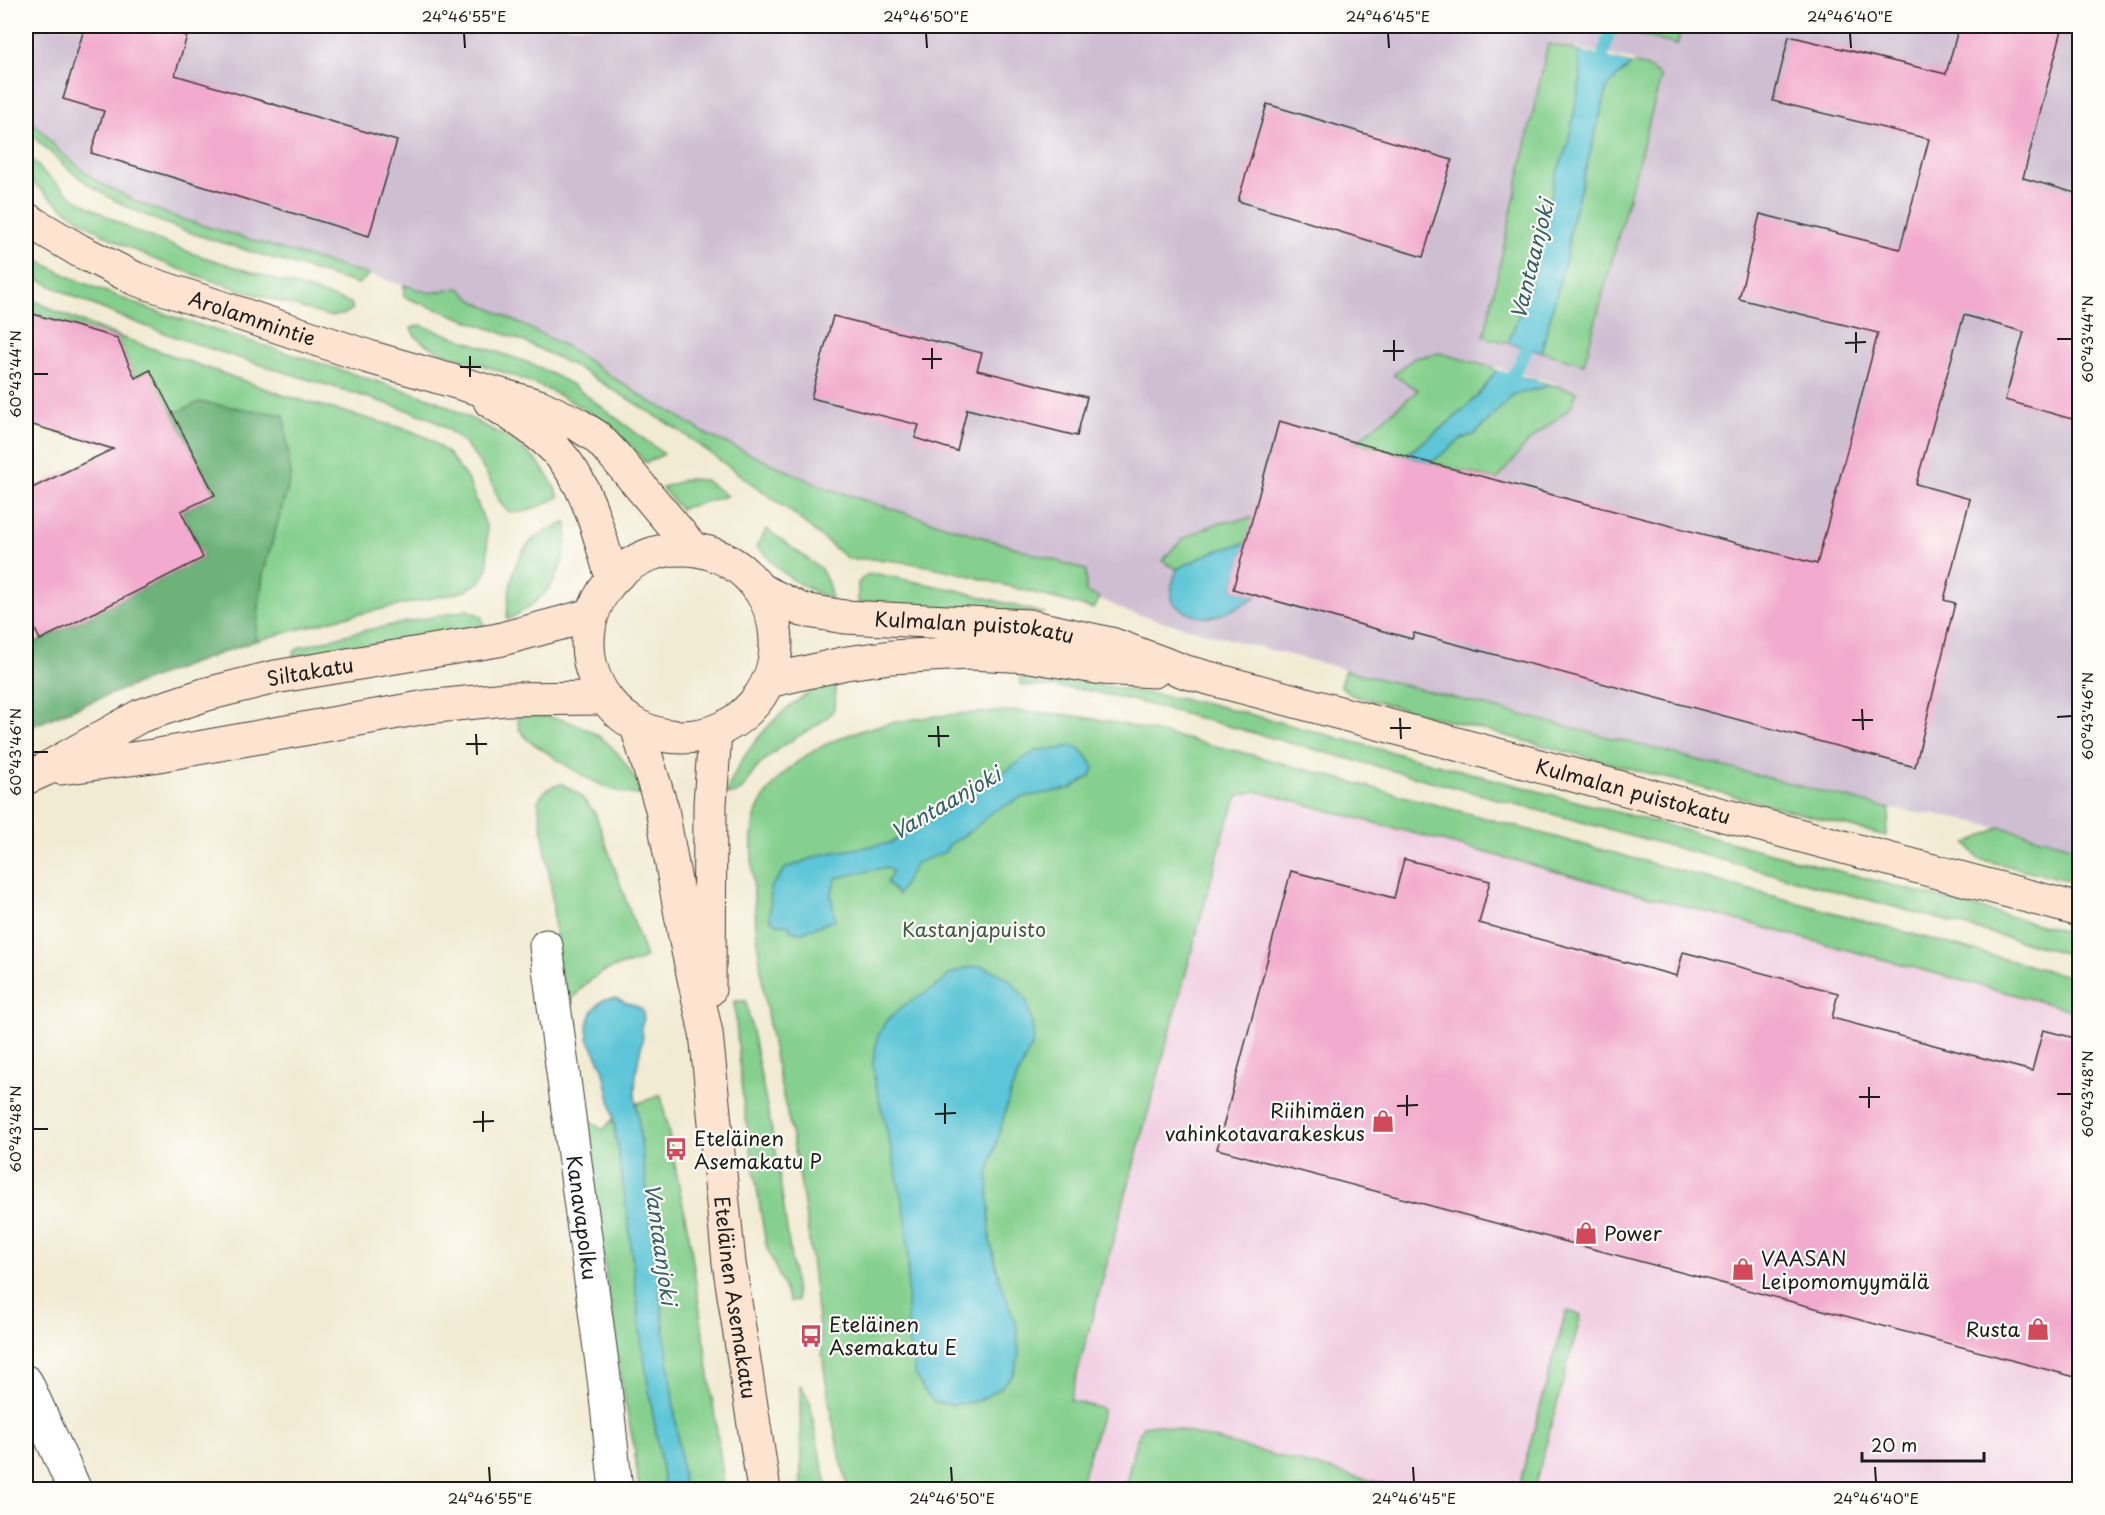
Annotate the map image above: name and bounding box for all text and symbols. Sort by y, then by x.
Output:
text: 24°46'55"E [422,4,506,27]
text: 24°46'50"E [883,4,969,27]
text: 24°46'45"E [1346,4,1430,27]
text: 24°46'40"E [1807,4,1893,27]
water label: Vantaanjoki [1501,193,1562,322]
street label: Arolammintie [185,283,320,353]
text: 60°43'44"N [2075,295,2098,383]
text: 60°43'44"N [3,330,26,418]
street label: Kulmalan puistokatu [874,603,1077,650]
street label: Siltakatu [263,649,356,694]
text: 60°43'46"N [2075,672,2098,760]
text: 60°43'46"N [3,708,26,796]
street label: Kulmalan puistokatu [1532,751,1734,831]
water label: Vantaanjoki [884,756,1009,846]
park label: Kastanjapuisto [902,914,1046,944]
text: 60°43'48"N [2075,1050,2098,1138]
text: 60°43'48"N [3,1085,26,1173]
place label: Riihimäen vahinkotavarakeskus [1165,1095,1365,1148]
shop icon: Riihimäen vahinkotavarakeskus [1370,1108,1396,1134]
place label: Eteläinen Asemakatu P [694,1123,822,1176]
bus stop icon: Eteläinen Asemakatu P [663,1136,689,1162]
street label: Kanavapolku [559,1153,606,1282]
water label: Vantaanjoki [638,1181,687,1310]
street label: Eteläinen Asemakatu [707,1194,765,1401]
place label: Power [1604,1218,1663,1248]
shop icon: Power [1573,1220,1599,1246]
place label: VAASAN Leipomomyymälä [1761,1243,1930,1296]
shop icon: VAASAN Leipomomyymälä [1730,1256,1756,1282]
place label: Eteläinen Asemakatu E [829,1309,957,1362]
place label: Rusta [1965,1314,2021,1344]
shop icon: Rusta [2025,1316,2051,1342]
bus stop icon: Eteläinen Asemakatu E [798,1323,824,1349]
scale bar [1862,1425,1984,1463]
text: 20 m [1871,1431,1917,1458]
text: 24°46'55"E [448,1486,532,1509]
text: 24°46'50"E [909,1486,995,1509]
text: 24°46'45"E [1372,1486,1456,1509]
text: 24°46'40"E [1833,1486,1919,1509]

